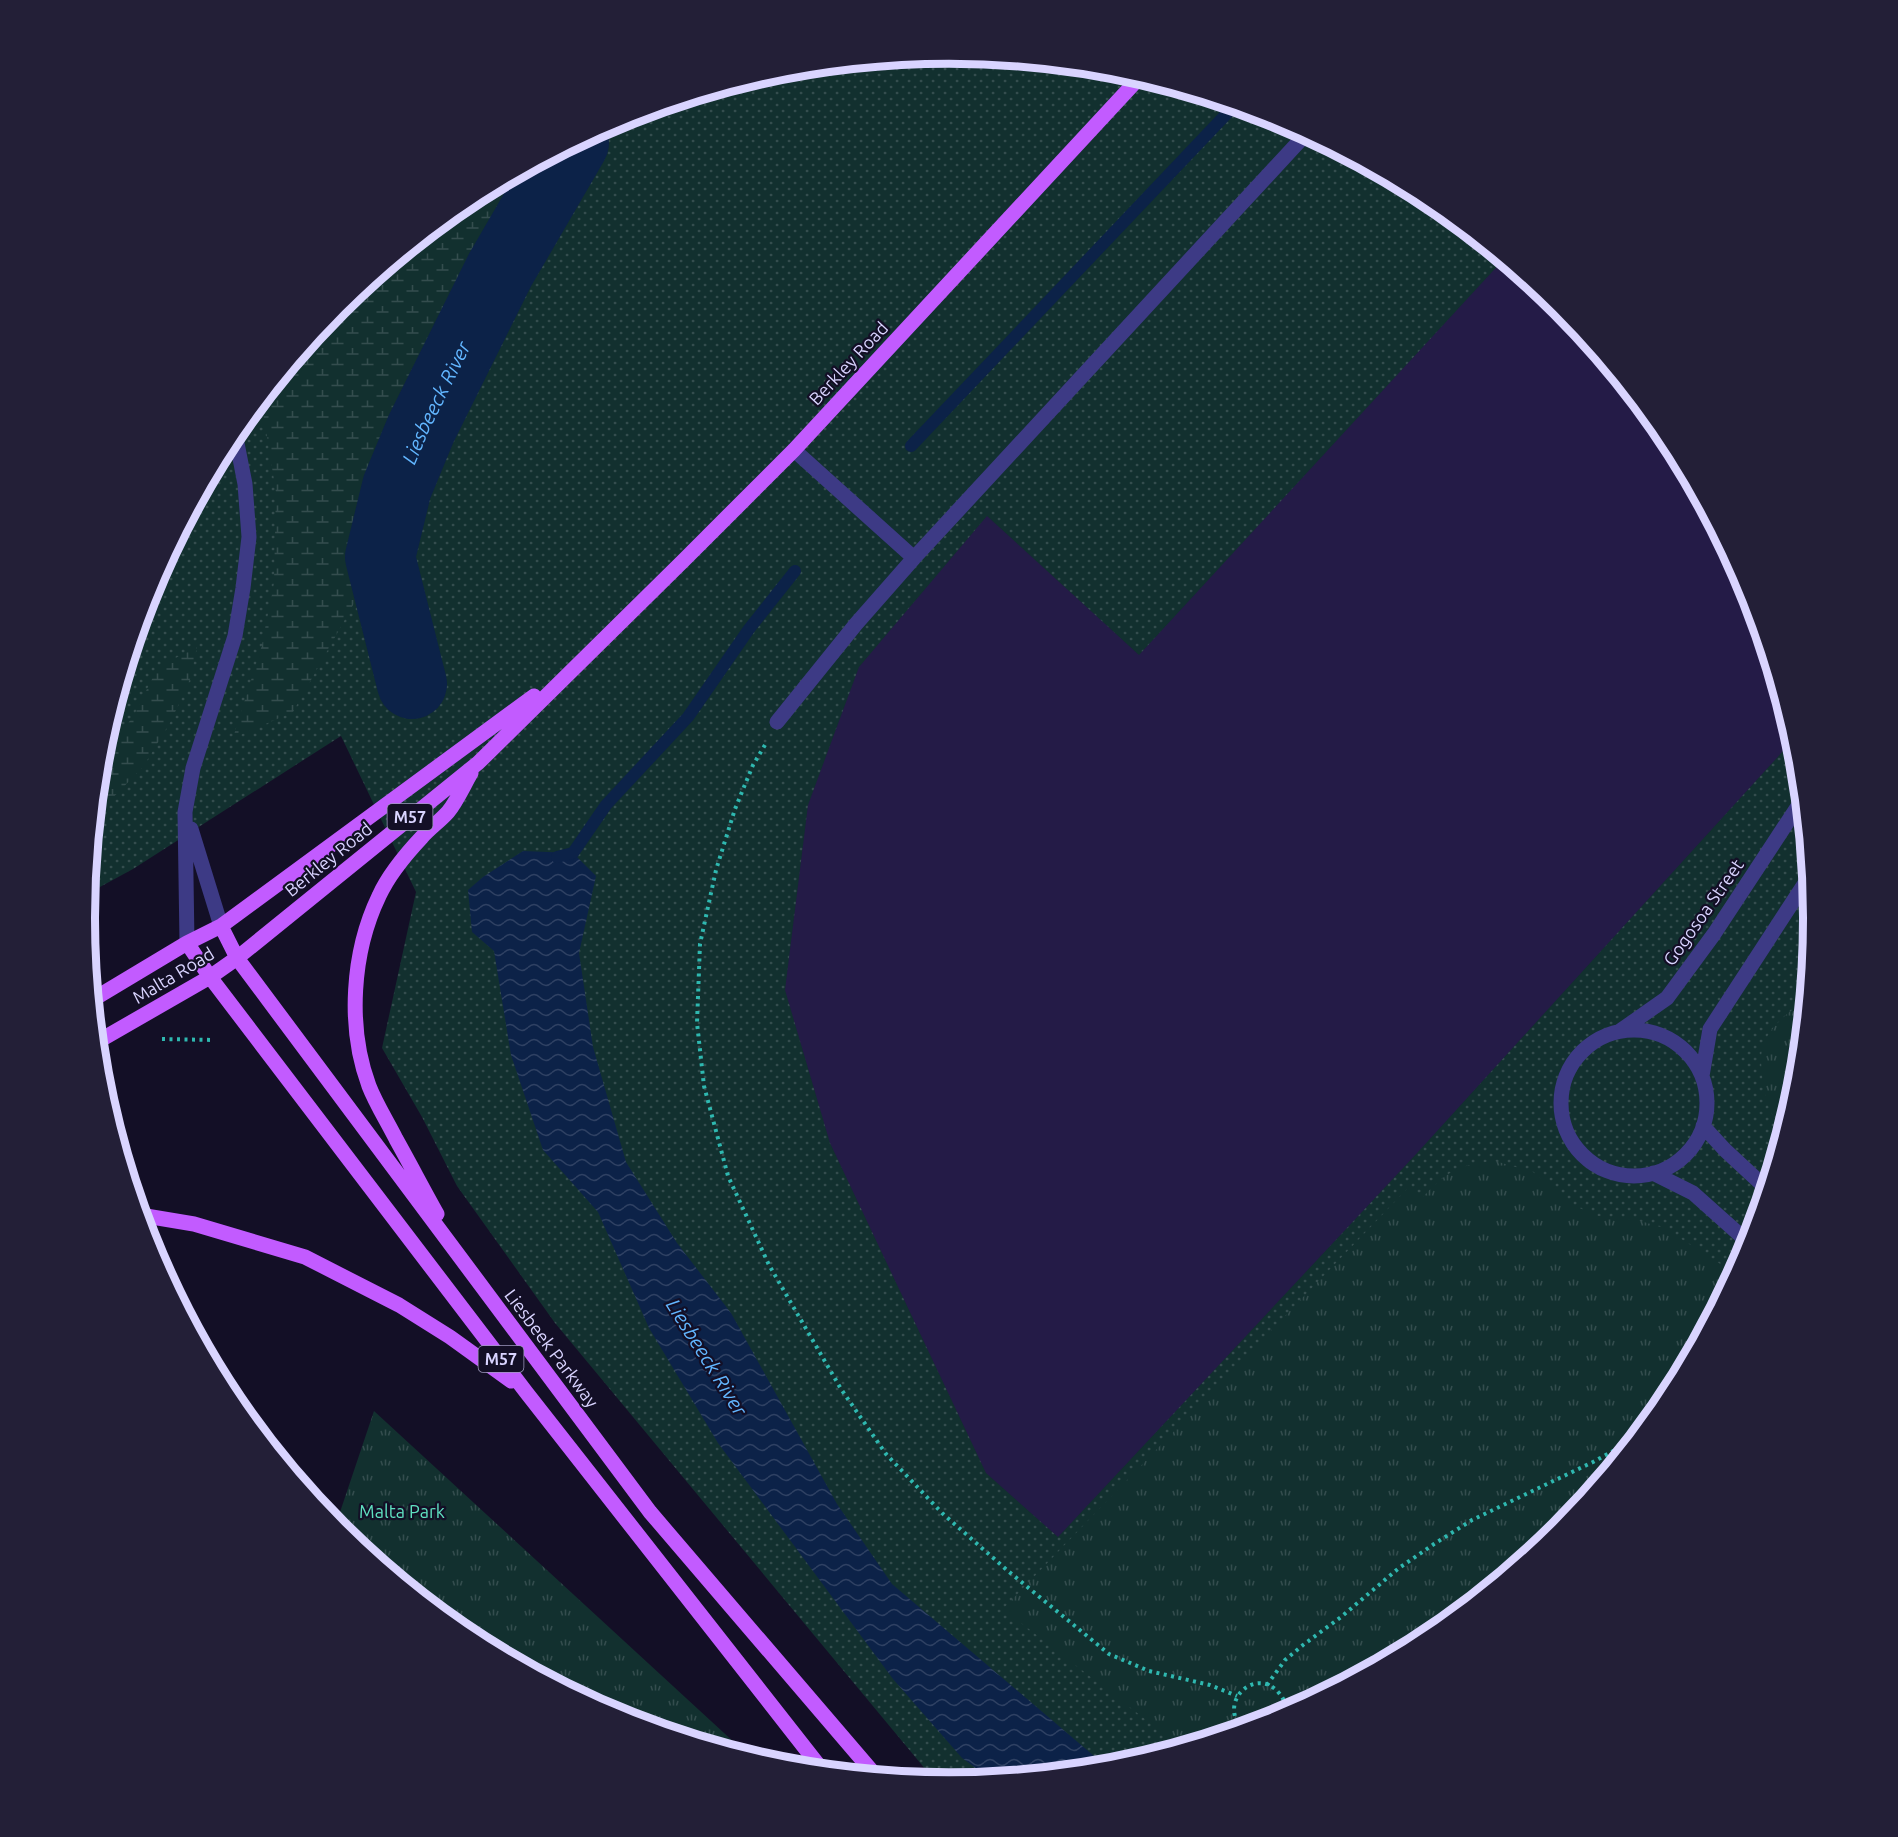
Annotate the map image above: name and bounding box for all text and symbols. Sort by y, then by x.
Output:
street label: Berkley Road [804,317,892,409]
water label: Liesbeeck River [396,336,475,467]
road number: M57 [388,804,432,830]
street label: Berkley Road [280,818,376,900]
street label: Gogosoa Street [1659,855,1747,969]
street label: Malta Road [129,943,217,1007]
street label: Liesbeek Parkway [501,1285,603,1411]
water label: Liesbeeck River [662,1294,753,1421]
road number: M57 [478,1346,524,1372]
park label: Malta Park [359,1501,445,1521]

